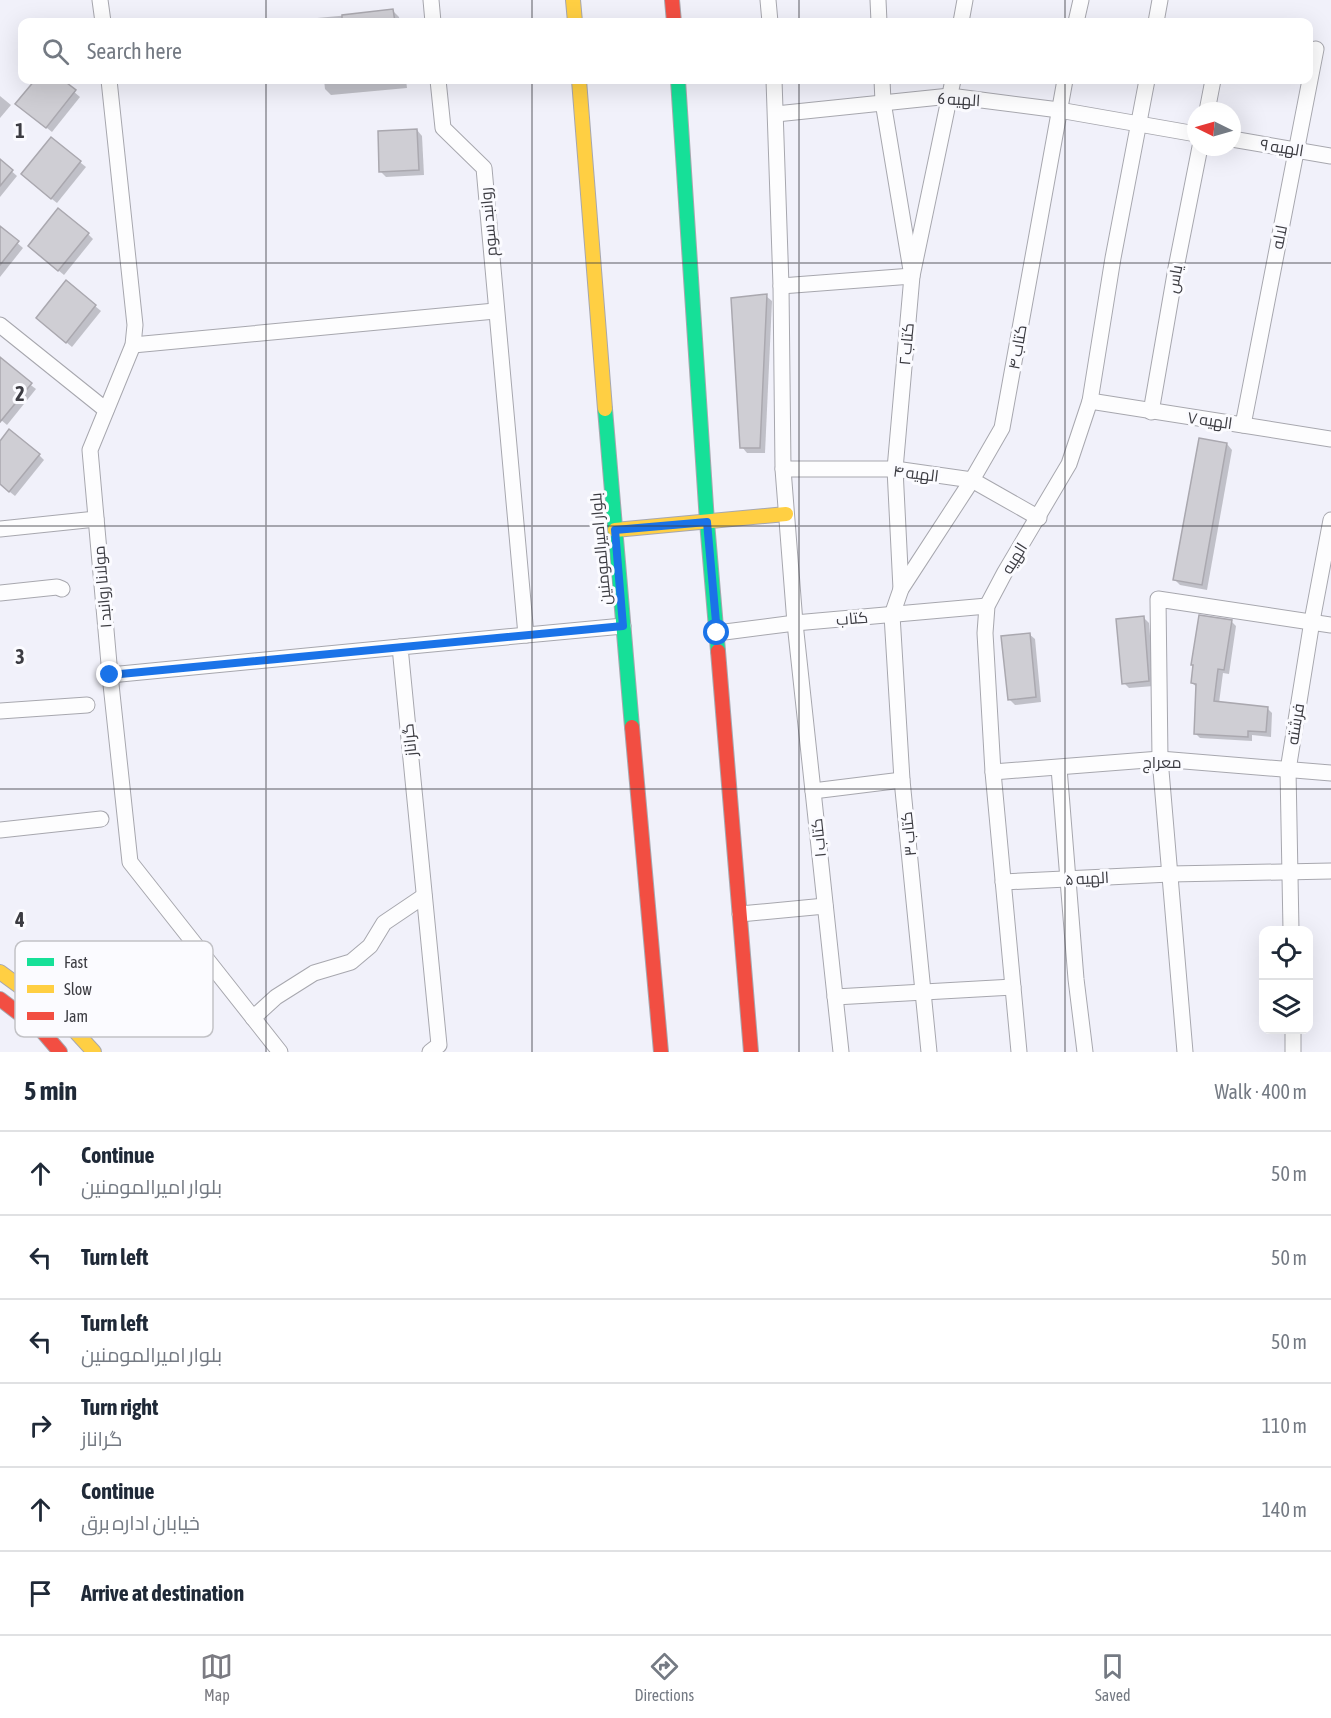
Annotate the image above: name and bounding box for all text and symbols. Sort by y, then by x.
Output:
search box [18,18,1313,84]
icon: search [39,35,72,68]
text: Search here [87,38,182,64]
street label: الهیه 6 [937,89,981,111]
north arrow [1187,102,1241,156]
text: 1 [15,119,25,142]
street label: الهیه ۹ [1259,135,1305,161]
street label: روانبد سوم [476,186,503,257]
street label: لاله [1268,224,1290,250]
street label: یاس [1163,263,1187,295]
street label: کتاب ۲ [895,322,918,366]
street label: کتاب ۴ [1004,323,1031,371]
text: 2 [15,382,25,405]
street label: الهیه ۷ [1186,408,1234,434]
street label: الهیه ۴ [892,461,940,487]
street label: بلوار امیرالمومنین [586,492,616,606]
street label: الهیه [998,539,1032,578]
street label: مولانا روانبد ۱ [89,545,116,629]
street label: کتاب [835,608,869,629]
route start [703,619,729,645]
text: 3 [15,645,25,668]
route end [96,661,122,687]
street label: فرشته [1283,702,1308,746]
street label: گراناز [398,722,421,758]
street label: معراج [1143,753,1181,774]
street label: کتاب ۳ [897,811,920,857]
street label: کتاب ۱ [807,817,830,858]
street label: الهیه ۵ [1064,868,1110,890]
text: 4 [14,908,25,931]
map controls [1259,926,1313,1034]
button: locate [1259,926,1313,980]
legend [15,941,213,1037]
text: Fast [64,953,88,971]
text: Slow [64,980,92,998]
button: layers [1259,980,1313,1034]
text: Jam [64,1007,88,1025]
text: 5 min [24,1076,77,1106]
text: Walk · 400 m [1215,1080,1307,1103]
text: Continue [81,1142,155,1168]
icon: ahead [24,1157,57,1190]
text: 50 m [1271,1162,1307,1185]
text: بلوار امیرالمومنین [81,1175,222,1198]
icon: left [24,1241,57,1274]
text: Turn left [81,1244,148,1270]
text: 50 m [1271,1246,1307,1269]
text: Turn left [81,1310,148,1336]
icon: left [24,1325,57,1358]
text: 50 m [1271,1330,1307,1353]
text: بلوار امیرالمومنین [81,1343,222,1366]
text: Turn right [81,1394,158,1420]
icon: right [24,1409,57,1442]
text: 110 m [1262,1414,1307,1437]
text: گراناز [81,1427,122,1450]
text: Continue [81,1478,155,1504]
icon: ahead [24,1493,57,1526]
text: 140 m [1262,1498,1307,1521]
text: خیابان اداره برق [81,1511,200,1534]
icon: arrive [24,1577,57,1610]
text: Arrive at destination [81,1580,244,1606]
tab: Map [200,1650,233,1704]
tab: Directions [634,1650,694,1704]
tab: Saved [1095,1650,1130,1704]

